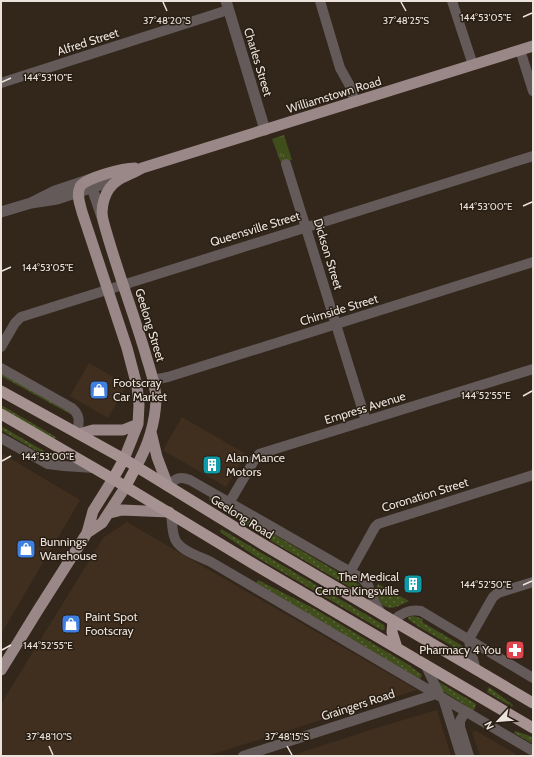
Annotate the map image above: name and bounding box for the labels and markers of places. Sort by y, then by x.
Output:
place label: Footscray Car Market [113,375,167,404]
shop icon: Footscray Car Market [88,379,110,401]
place label: Alan Mance Motors [226,450,285,479]
building icon: Alan Mance Motors [201,454,223,476]
place label: Bunnings Warehouse [40,534,97,563]
shop icon: Bunnings Warehouse [15,538,37,560]
place label: The Medical Centre Kingsville [315,569,399,598]
building icon: The Medical Centre Kingsville [402,573,424,595]
place label: Paint Spot Footscray [85,609,138,638]
shop icon: Paint Spot Footscray [60,613,82,635]
pharmacy icon: Pharmacy 4 You [504,639,526,661]
place label: Pharmacy 4 You [419,642,501,657]

